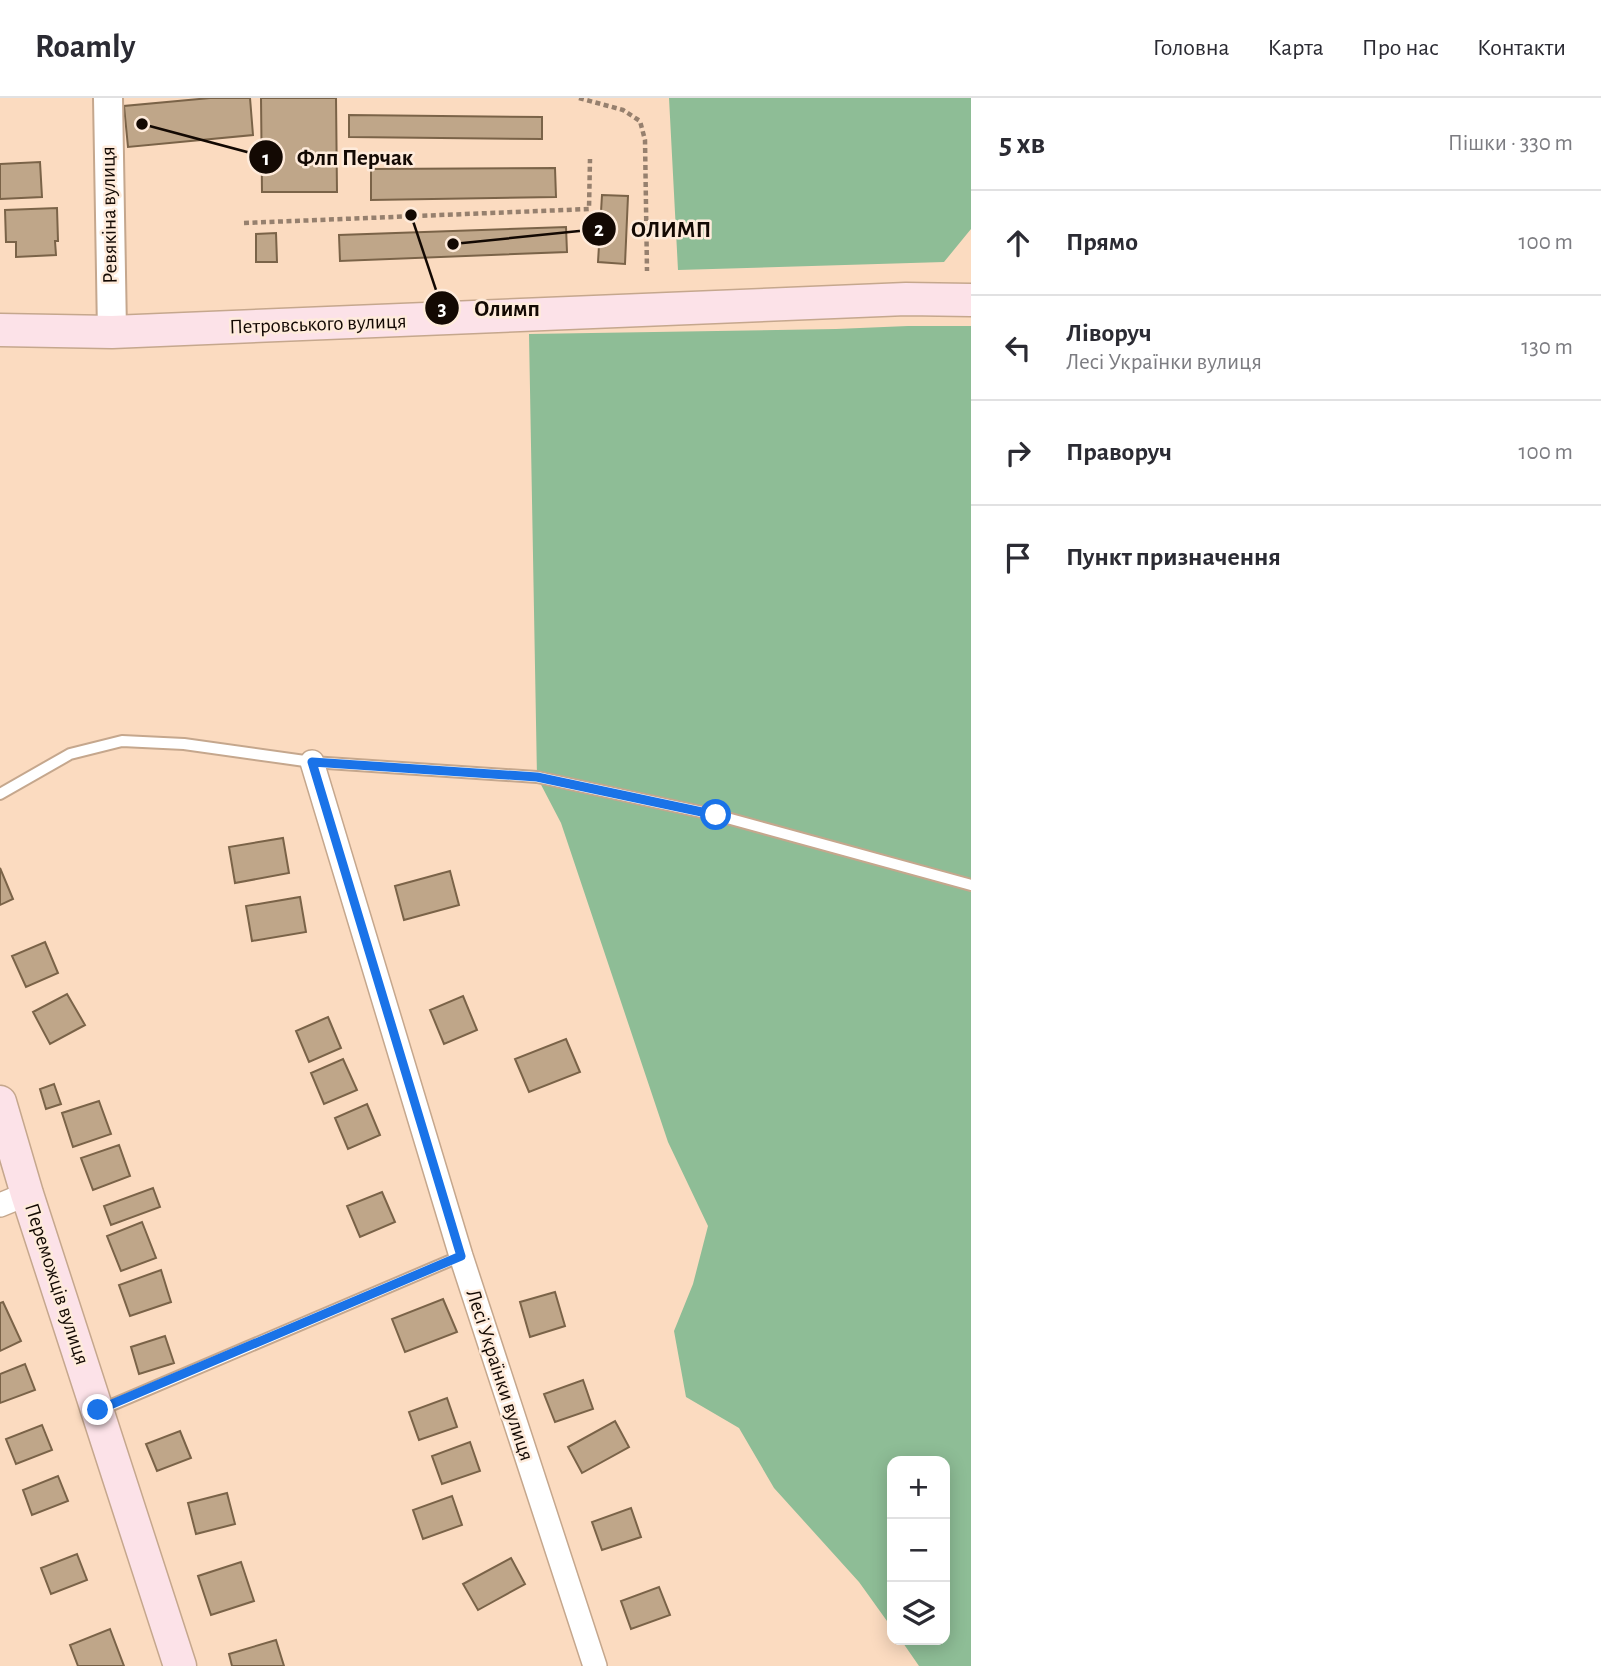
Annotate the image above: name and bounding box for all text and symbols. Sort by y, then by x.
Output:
text: Roamly [35,31,135,64]
text: Головна [1153,36,1229,60]
text: Карта [1267,36,1324,60]
text: Про нас [1362,36,1439,60]
text: Контакти [1477,36,1566,60]
text: 5 хв [999,129,1045,159]
text: Пішки · 330 m [1448,132,1573,155]
callout: Флп Перчак [248,135,428,179]
street label: Ревякіна вулиця [97,146,121,284]
text: Флп Перчак [297,147,414,170]
text: 1 [262,148,270,169]
callout: ОЛИМП [581,207,725,251]
text: 2 [594,219,604,240]
text: ОЛИМП [631,219,711,242]
icon: ahead [999,224,1037,262]
text: Прямо [1066,229,1138,255]
text: 100 m [1519,231,1573,254]
callout: Олимп [425,286,554,330]
text: 3 [437,298,447,319]
text: Олимп [474,298,540,321]
street label: Петровського вулиця [229,310,407,338]
text: Ліворуч [1066,320,1152,346]
icon: left [999,329,1037,367]
text: 130 m [1521,336,1573,359]
text: Лесі Українки вулиця [1066,351,1262,374]
icon: right [999,434,1037,472]
text: Праворуч [1066,439,1172,465]
text: 100 m [1519,441,1573,464]
icon: arrive [999,539,1037,577]
text: Пункт призначення [1066,544,1281,570]
route start [700,799,731,830]
street label: Переможців вулиця [21,1201,93,1367]
street label: Лесі Українки вулиця [462,1287,538,1463]
route end [82,1394,113,1425]
map controls [887,1456,950,1645]
button: + [887,1456,950,1519]
button: − [887,1519,950,1582]
button: layers [887,1582,950,1645]

